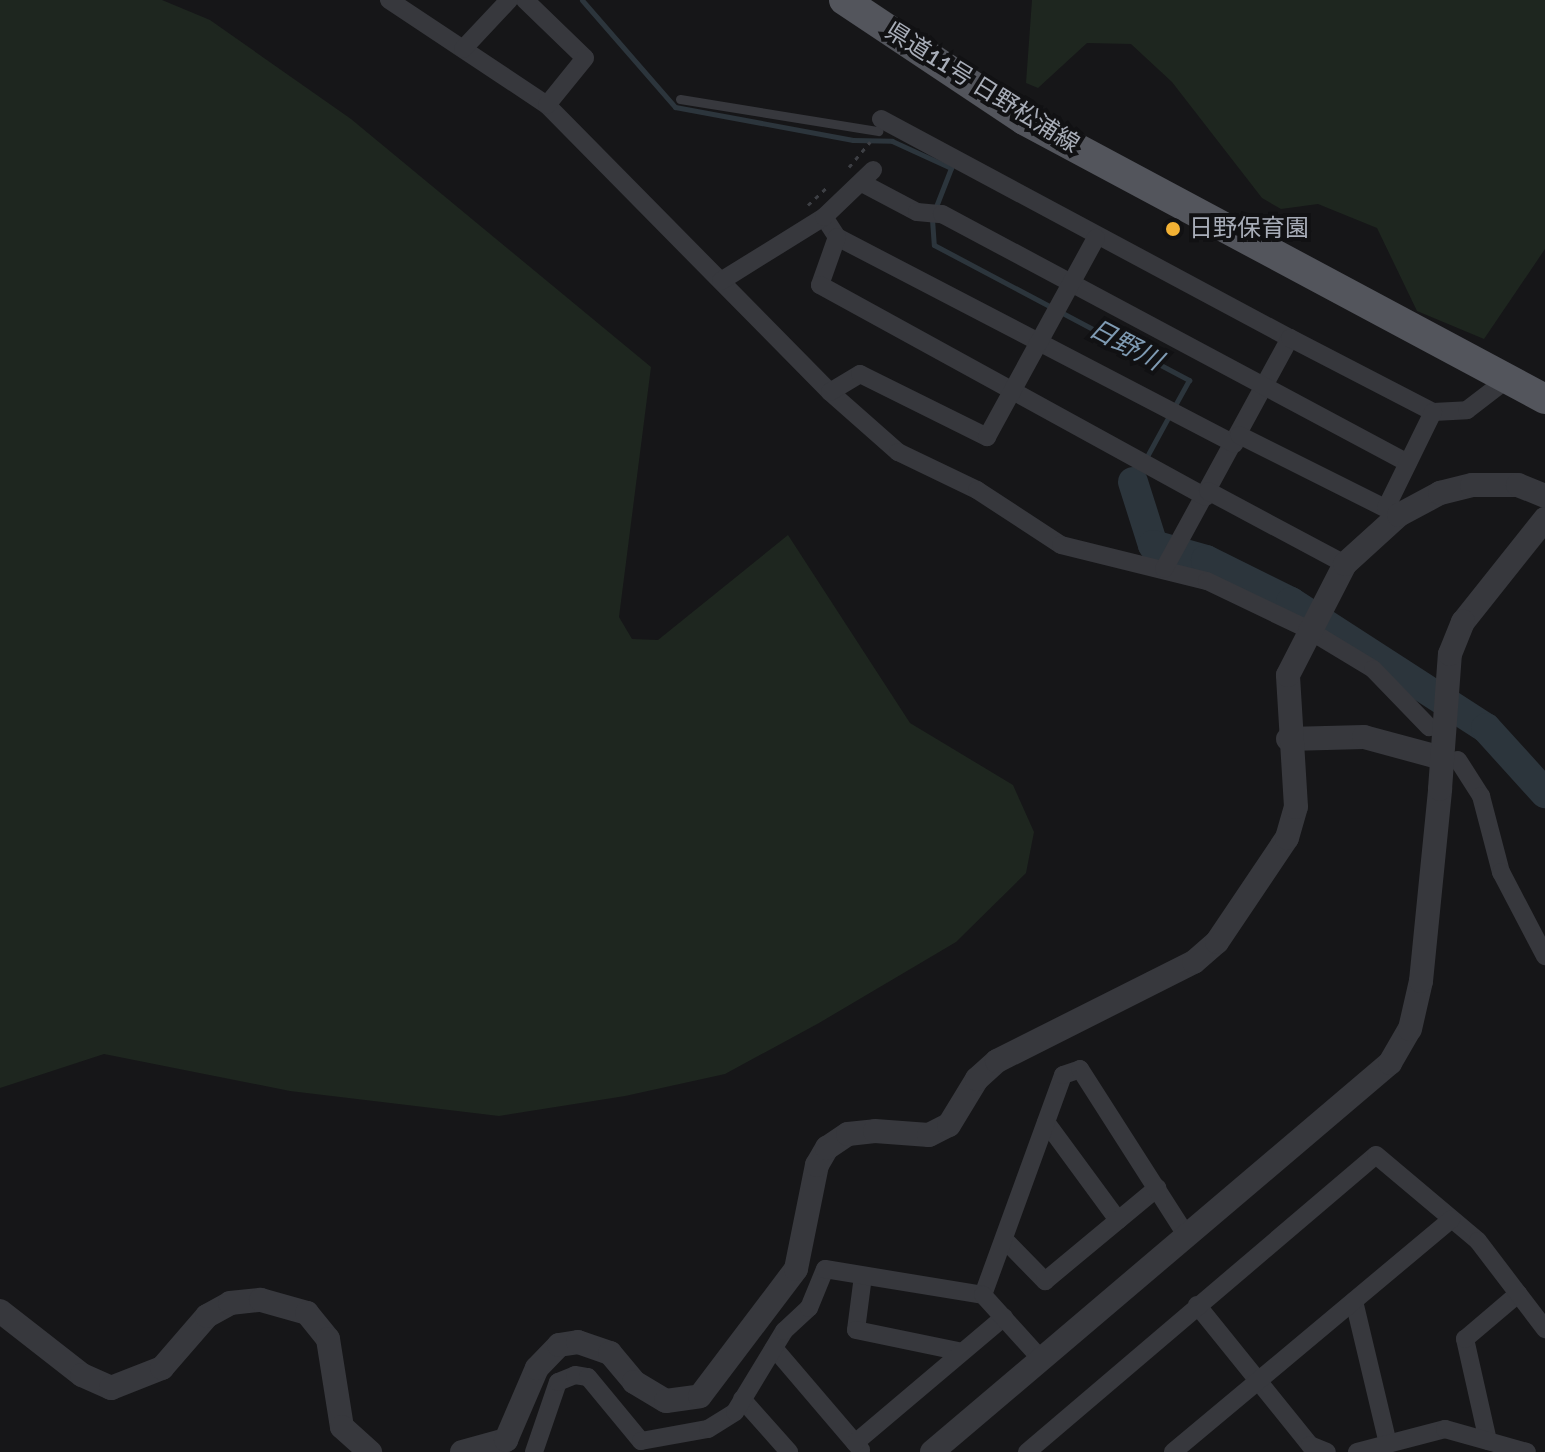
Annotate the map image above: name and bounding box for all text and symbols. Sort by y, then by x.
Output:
street label: 県道11号 日野松浦線 [880,17,1084,159]
place label: 日野保育園 [1189,215,1309,243]
marker: 日野保育園 [1164,220,1182,238]
water label: 日野川 [1083,314,1167,378]

